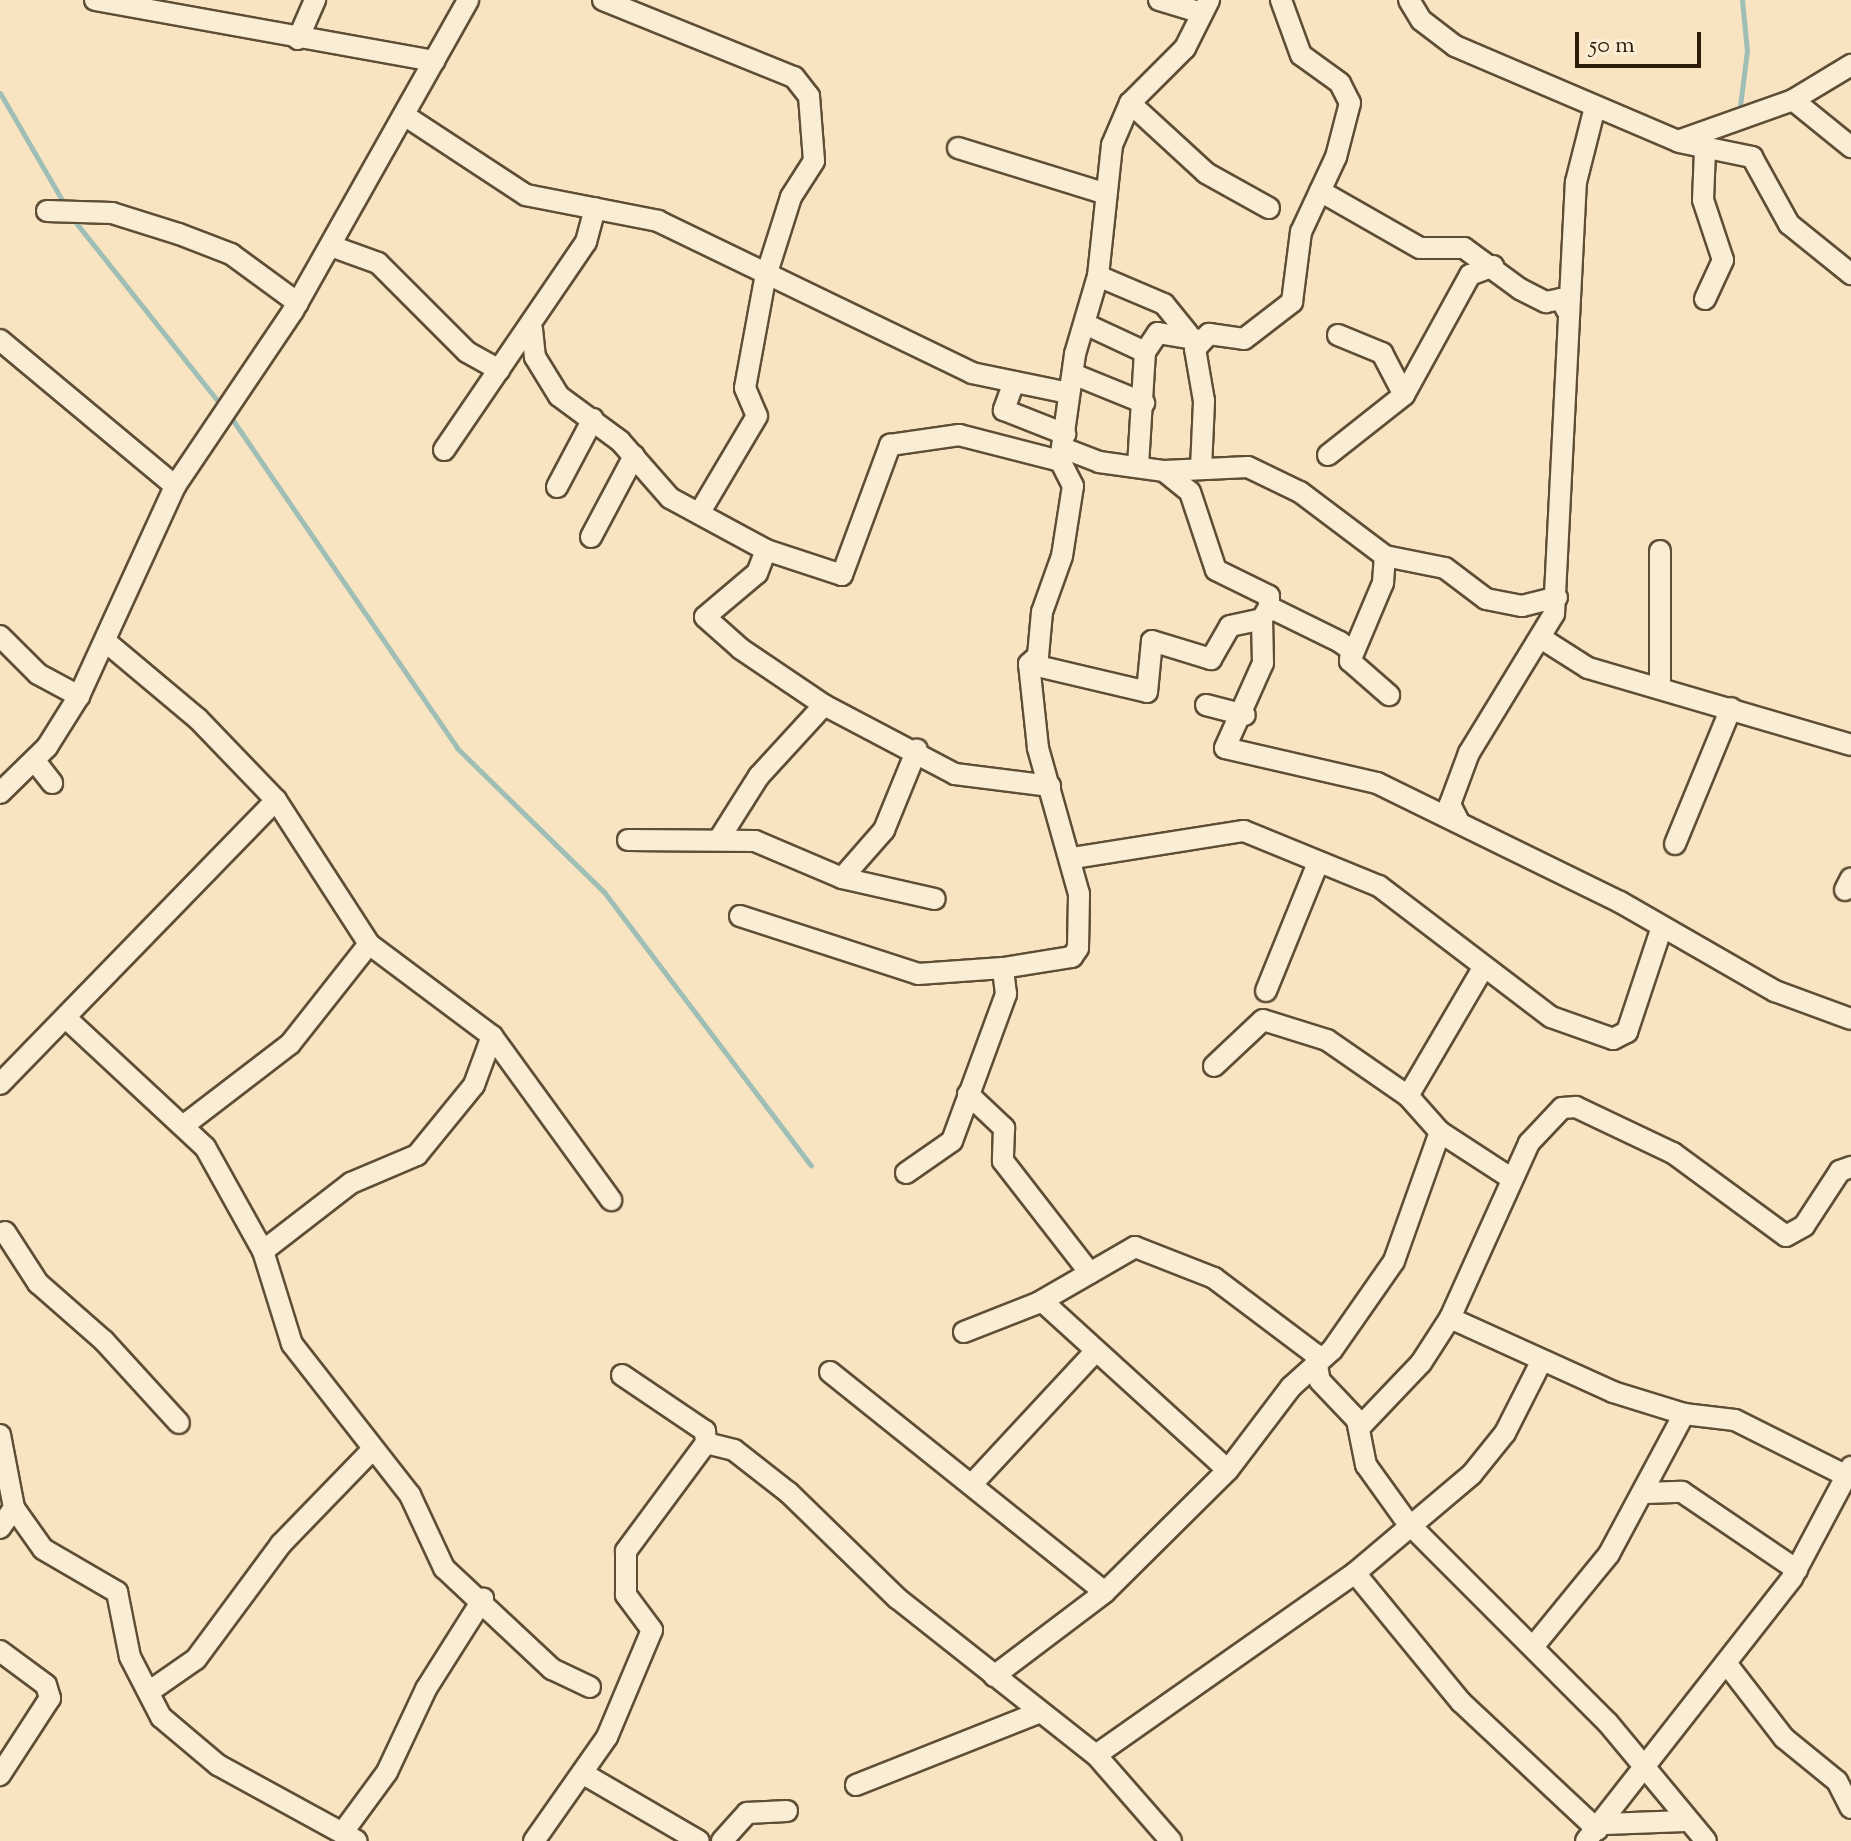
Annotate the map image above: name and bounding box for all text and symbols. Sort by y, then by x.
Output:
scale bar [1579,16,1705,66]
text: 50 m [1589,29,1635,63]

